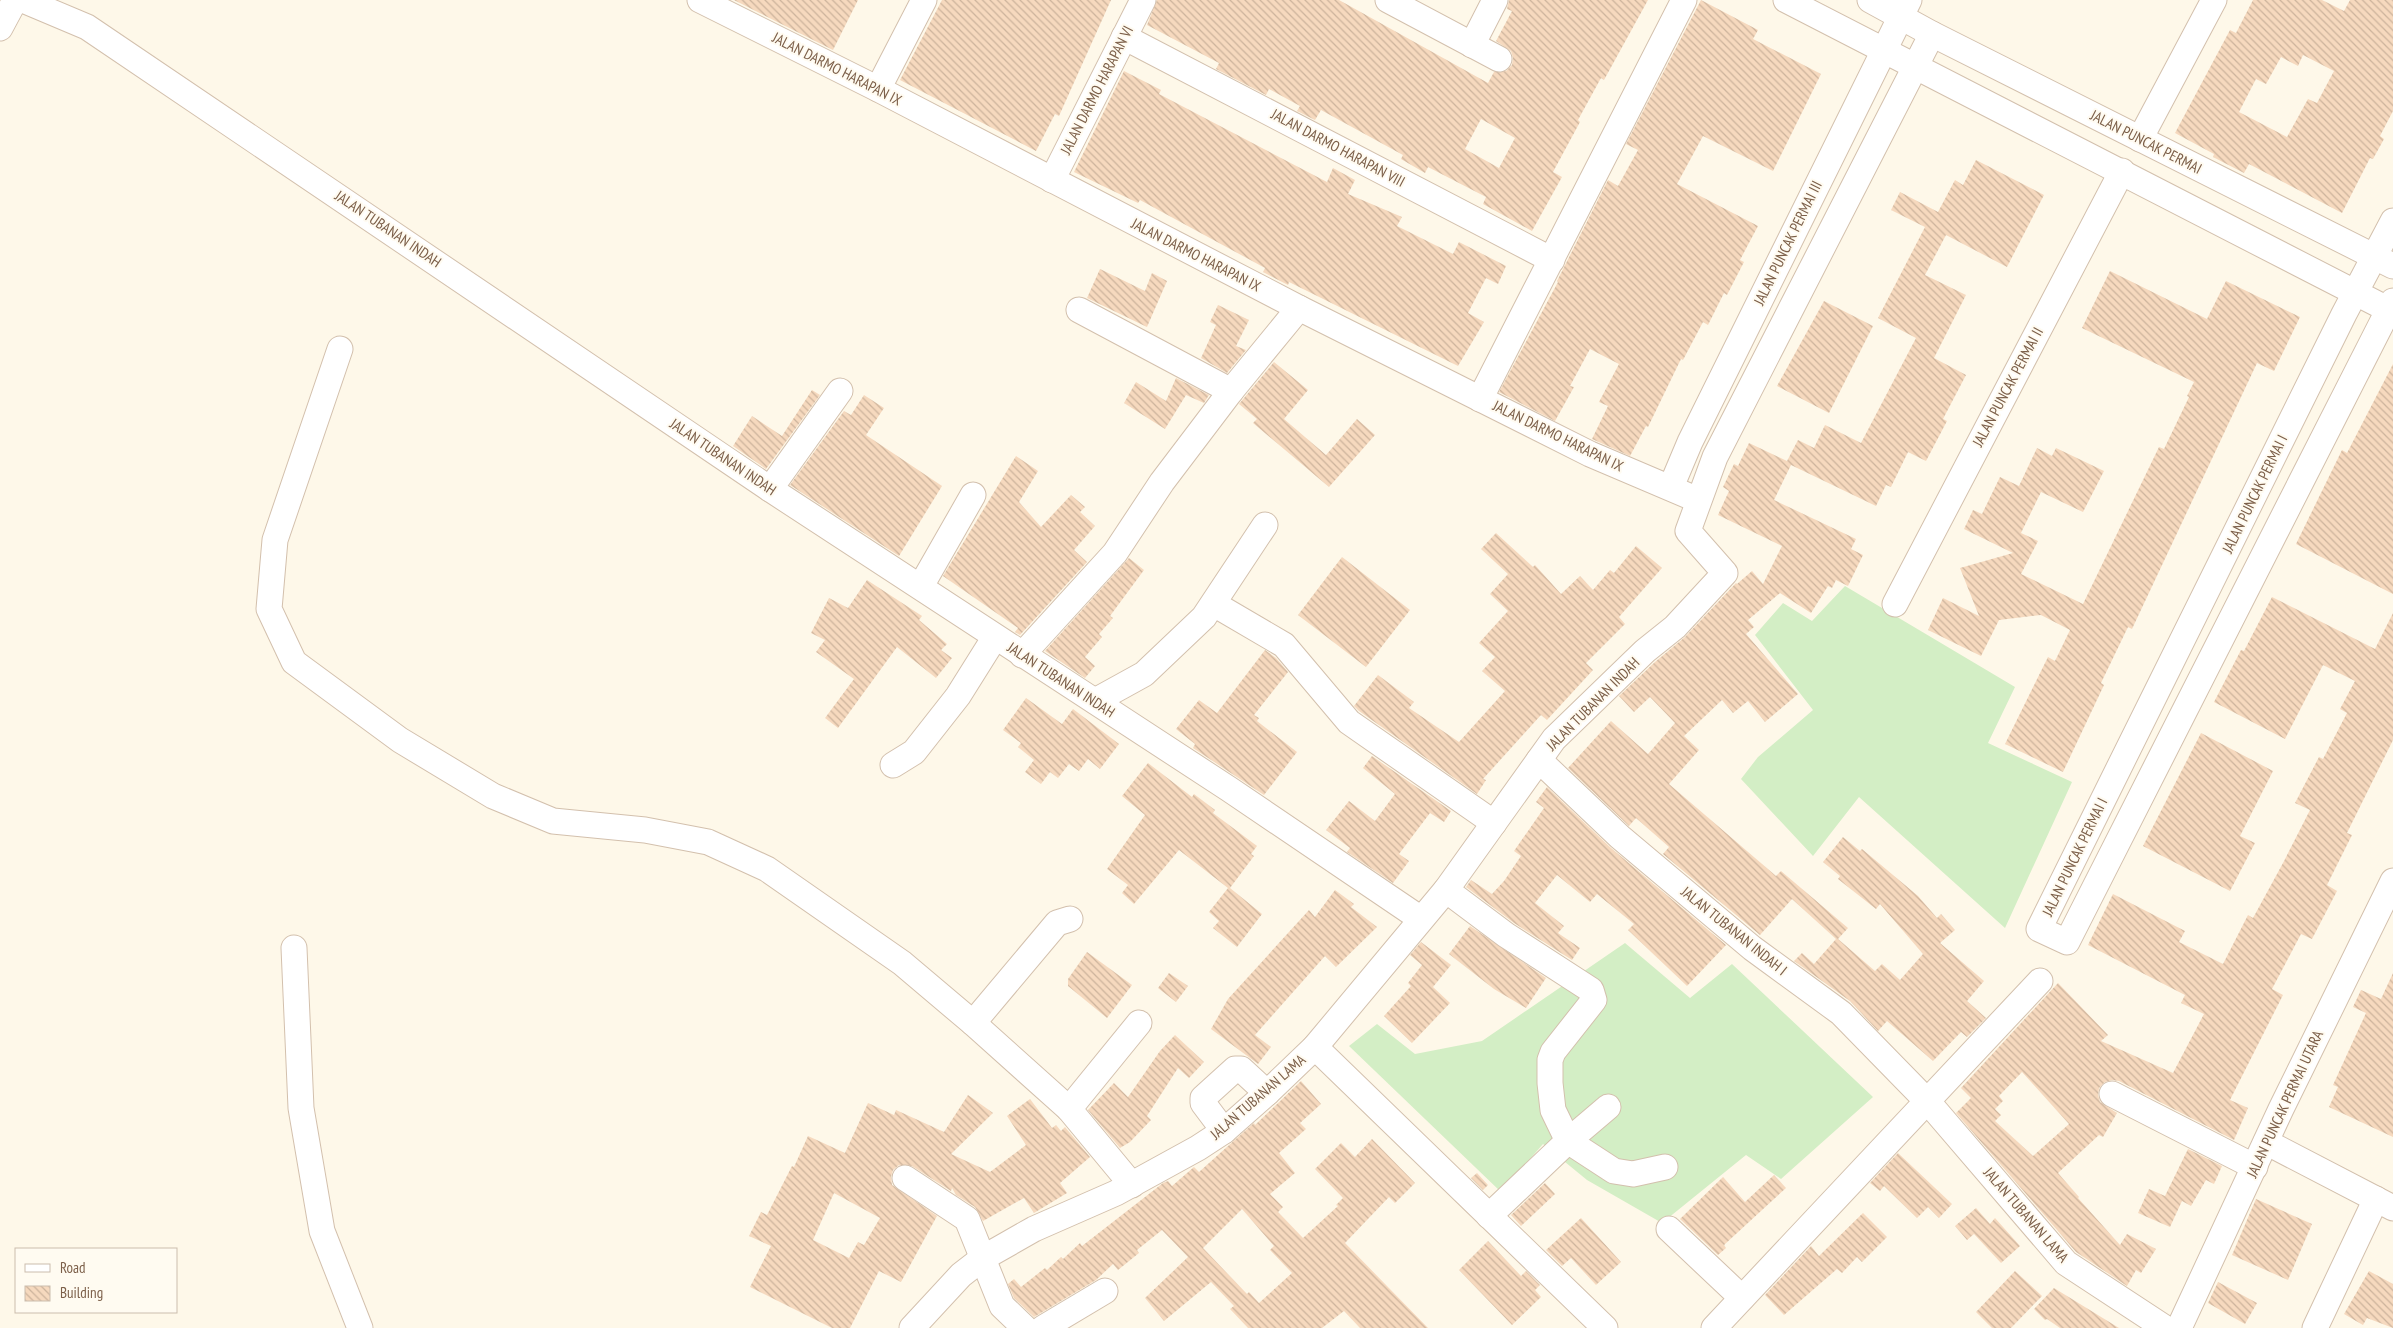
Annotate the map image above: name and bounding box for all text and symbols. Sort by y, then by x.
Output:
street label: JALAN DARMO HARAPAN VI [1055,22,1137,158]
street label: JALAN DARMO HARAPAN IX [768,27,906,110]
street label: JALAN DARMO HARAPAN VIII [1267,104,1408,191]
street label: JALAN PUNCAK PERMAI [2087,105,2205,178]
street label: JALAN PUNCAK PERMAI III [1749,177,1826,309]
street label: JALAN TUBANAN INDAH [331,185,445,271]
street label: JALAN DARMO HARAPAN IX [1127,213,1265,296]
street label: JALAN PUNCAK PERMAI II [1968,324,2047,451]
street label: JALAN DARMO HARAPAN IX [1489,395,1627,476]
street label: JALAN TUBANAN INDAH [666,413,780,499]
street label: JALAN PUNCAK PERMAI I [2217,432,2291,557]
street label: JALAN TUBANAN INDAH [1003,637,1119,721]
street label: JALAN TUBANAN INDAH [1541,653,1643,755]
street label: JALAN PUNCAK PERMAI I [2037,795,2111,920]
street label: JALAN TUBANAN INDAH I [1677,881,1791,979]
street label: JALAN PUNCAK PERMAI UTARA [2242,1026,2327,1181]
street label: JALAN TUBANAN LAMA [1205,1049,1310,1144]
street label: JALAN TUBANAN LAMA [1979,1162,2074,1267]
legend [15,1248,178,1313]
text: Road [60,1258,86,1277]
text: Building [60,1283,103,1302]

